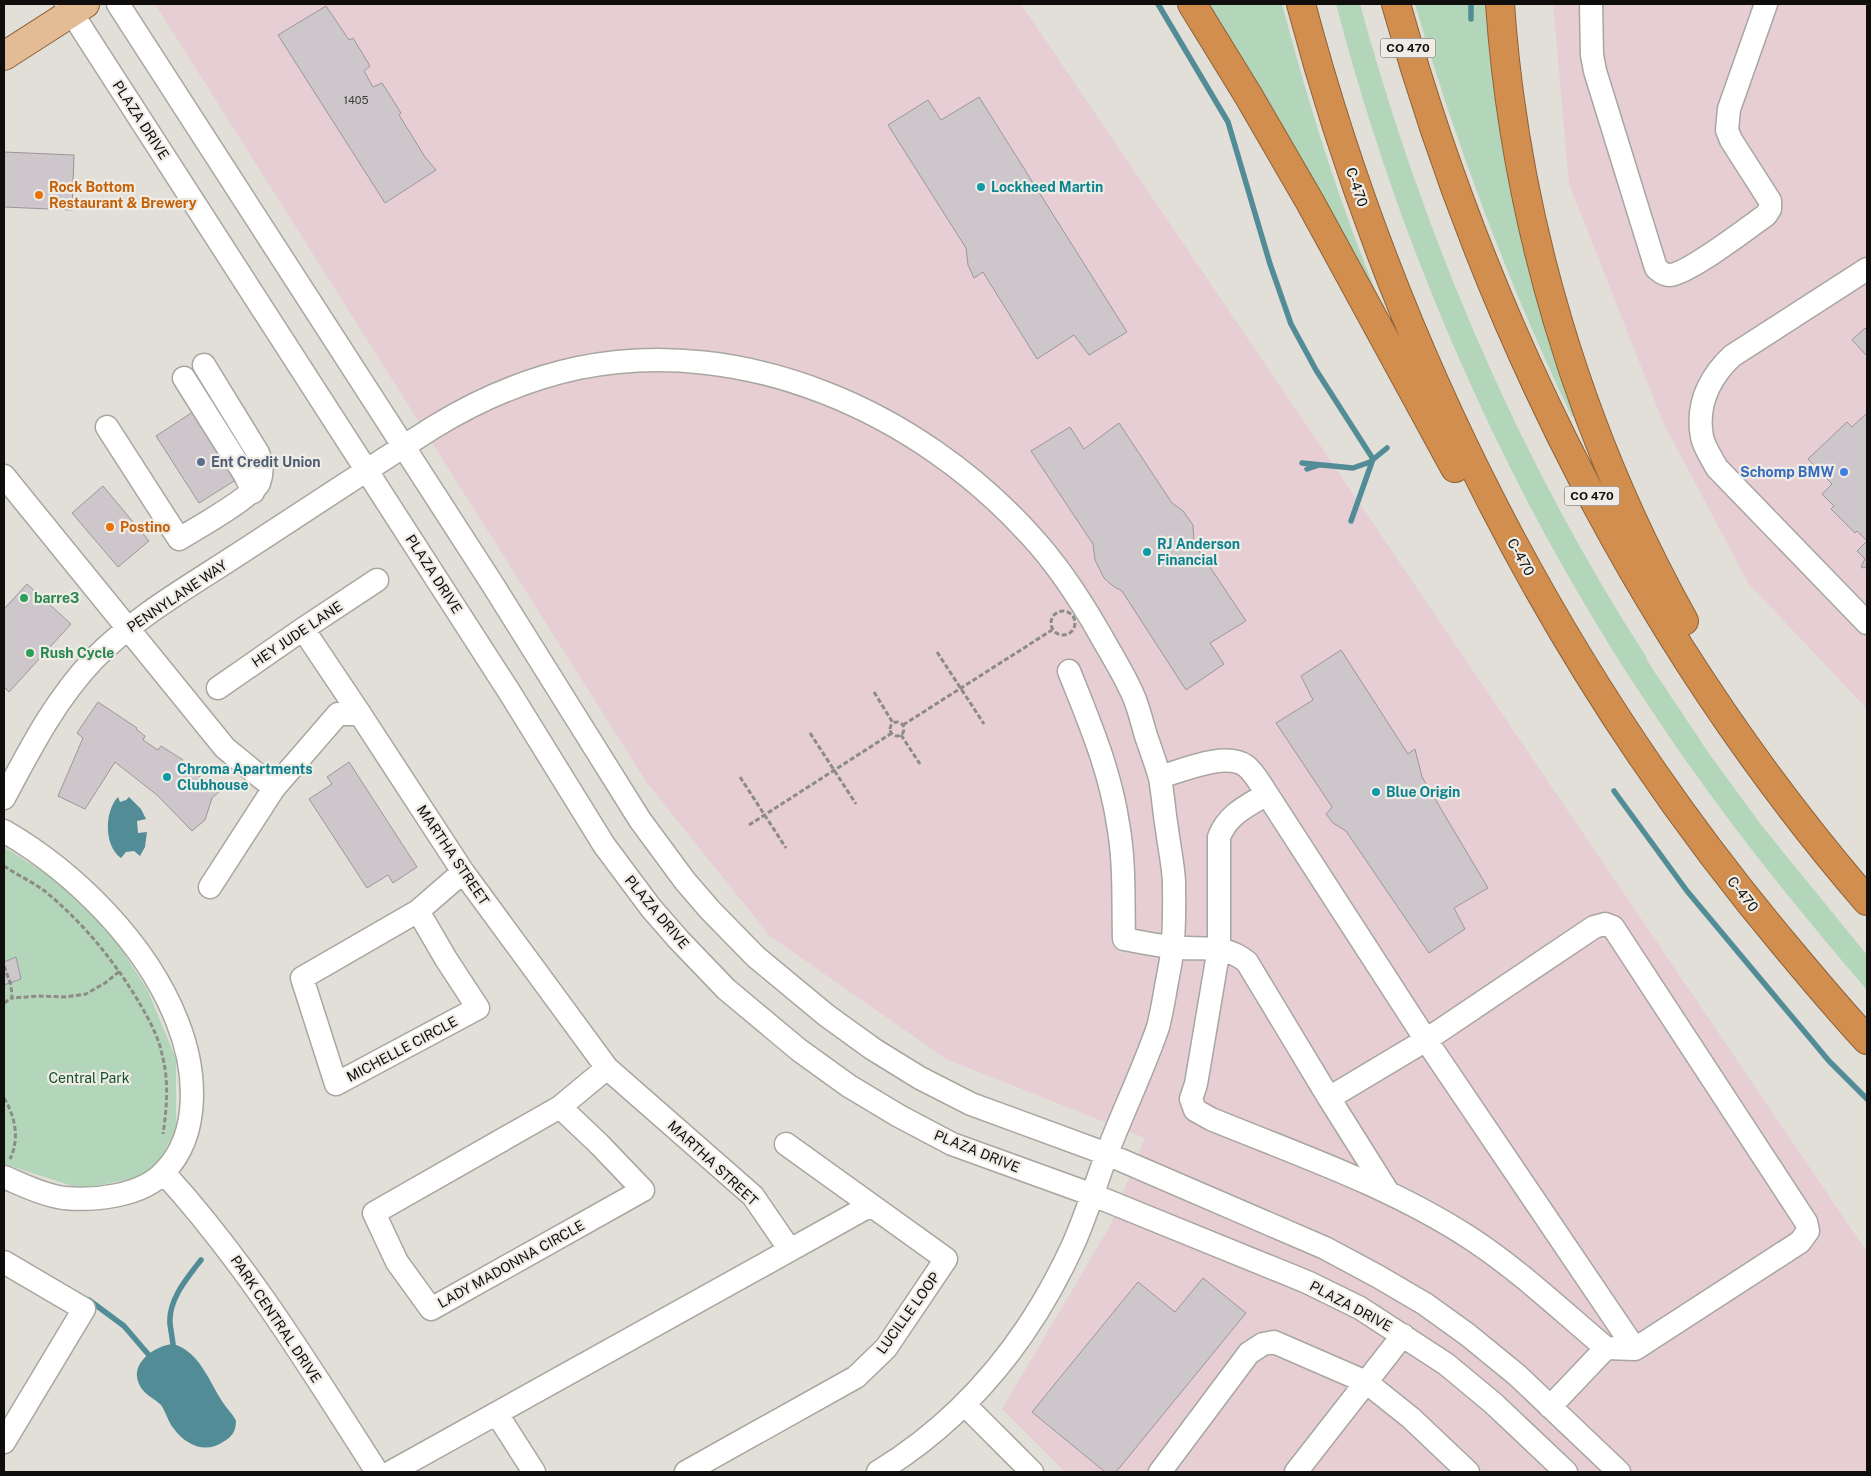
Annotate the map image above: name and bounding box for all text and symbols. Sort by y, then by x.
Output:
road number: CO 470 [1380,38,1436,58]
street label: PLAZA DRIVE [110,78,172,162]
house number: 1405 [343,94,369,106]
street label: C-470 [1343,165,1371,209]
place label: Rock Bottom Restaurant & Brewery [49,179,197,211]
place label: Lockheed Martin [991,179,1103,195]
marker: Lockheed Martin [975,181,987,193]
marker: Rock Bottom Restaurant & Brewery [33,189,45,201]
place label: Ent Credit Union [211,454,321,470]
marker: Ent Credit Union [195,456,207,468]
place label: Schomp BMW [1740,464,1834,480]
marker: Schomp BMW [1838,466,1850,478]
road number: CO 470 [1564,486,1620,506]
place label: Postino [120,519,170,535]
marker: Postino [104,521,116,533]
street label: PLAZA DRIVE [403,532,465,616]
street label: C-470 [1504,535,1538,579]
place label: RJ Anderson Financial [1157,536,1240,568]
marker: RJ Anderson Financial [1141,546,1153,558]
street label: PENNYLANE WAY [124,556,230,635]
place label: barre3 [34,590,79,606]
marker: barre3 [18,592,30,604]
street label: HEY JUDE LANE [249,598,345,670]
place label: Rush Cycle [40,645,114,661]
marker: Rush Cycle [24,647,36,659]
place label: Chroma Apartments Clubhouse [177,761,313,793]
marker: Chroma Apartments Clubhouse [161,771,173,783]
place label: Blue Origin [1386,784,1460,800]
marker: Blue Origin [1370,786,1382,798]
street label: MARTHA STREET [414,802,492,908]
street label: PLAZA DRIVE [622,872,692,952]
street label: C-470 [1724,873,1762,915]
street label: MICHELLE CIRCLE [344,1013,460,1085]
park label: Central Park [48,1070,130,1086]
street label: MARTHA STREET [665,1117,761,1209]
street label: PLAZA DRIVE [932,1127,1022,1175]
street label: LADY MADONNA CIRCLE [435,1217,587,1311]
street label: PARK CENTRAL DRIVE [227,1252,325,1386]
street label: LUCILLE LOOP [873,1269,943,1357]
street label: PLAZA DRIVE [1307,1278,1395,1334]

